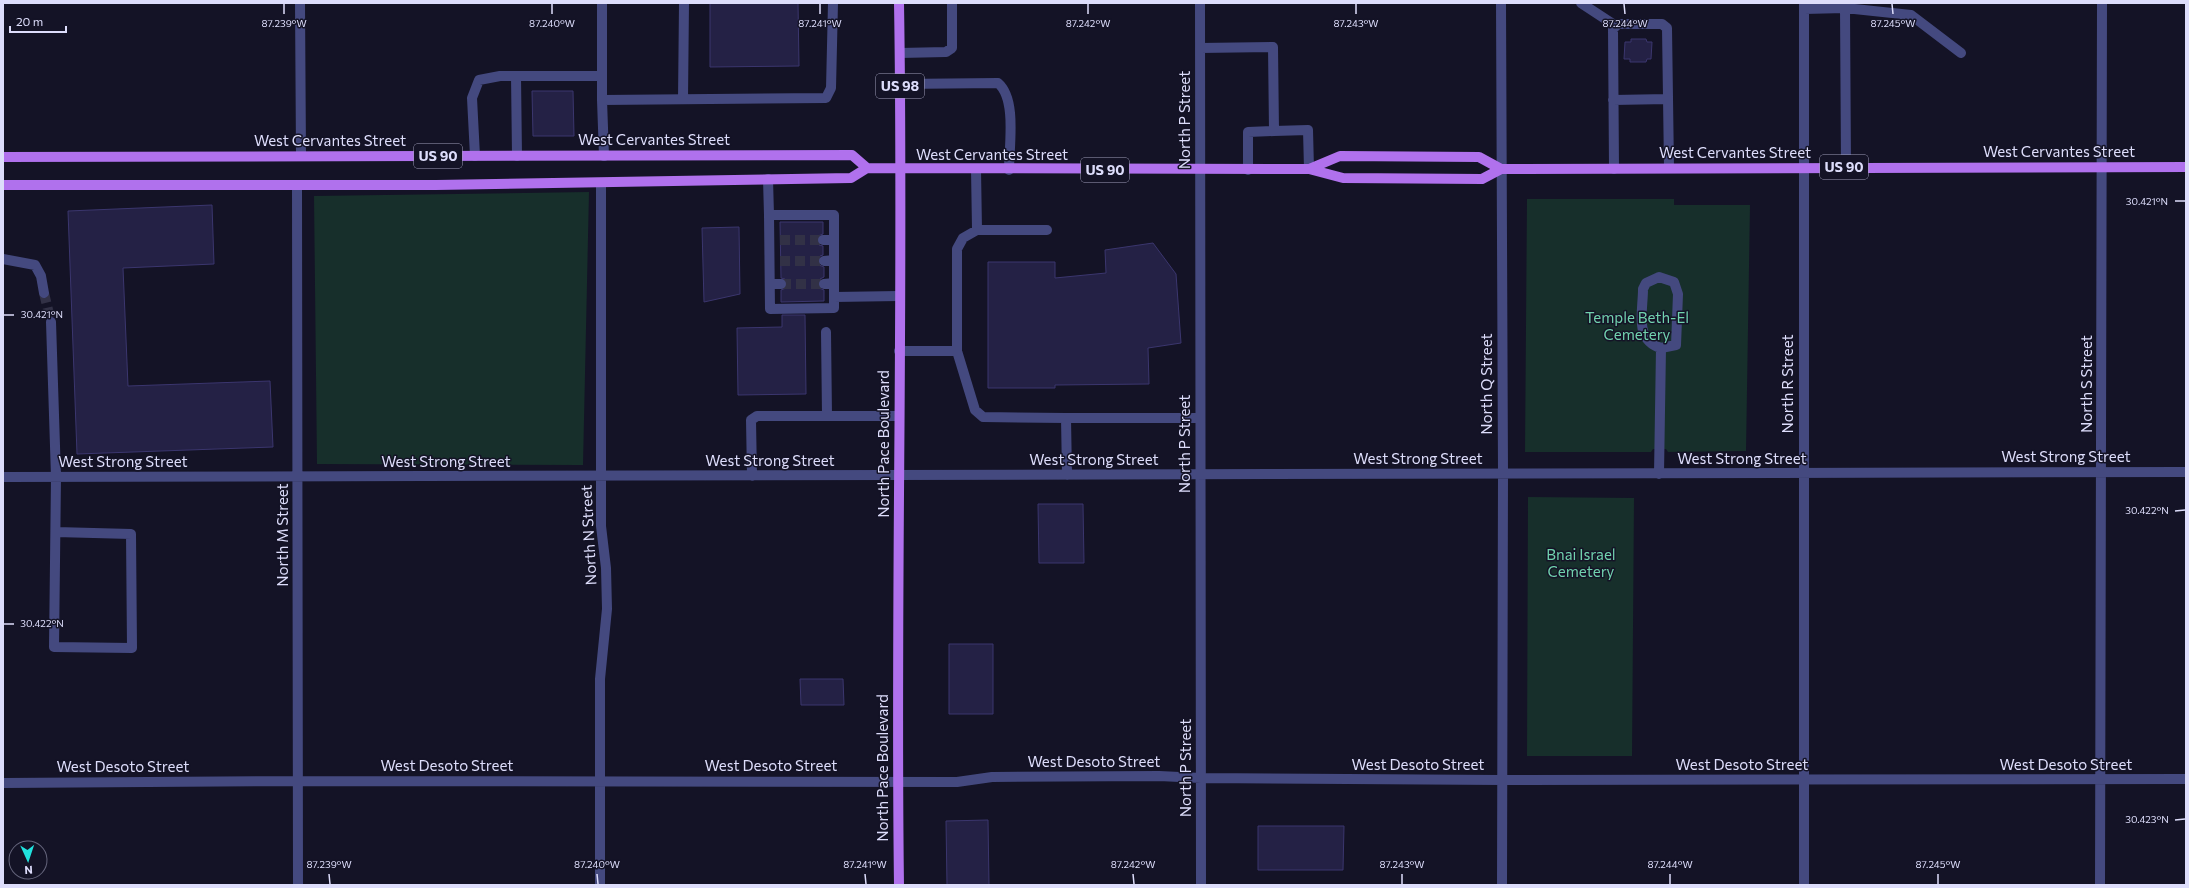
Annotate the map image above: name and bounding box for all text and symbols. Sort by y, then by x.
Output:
scale bar [10,8,66,34]
text: 20 m [16,14,43,28]
text: 87.239°W [261,17,307,29]
text: 87.240°W [529,17,575,29]
text: 87.241°W [798,17,842,29]
text: 87.242°W [1066,17,1110,29]
text: 87.243°W [1334,17,1378,29]
text: 87.244°W [1602,17,1648,29]
text: 87.245°W [1870,17,1916,29]
street label: North P Street [1175,71,1193,169]
road number: US 98 [876,74,924,98]
street label: West Cervantes Street [578,130,730,148]
street label: West Cervantes Street [254,131,406,149]
street label: West Cervantes Street [1983,142,2135,160]
street label: West Cervantes Street [1659,143,1811,161]
road number: US 90 [414,144,462,168]
street label: West Cervantes Street [916,145,1068,163]
road number: US 90 [1820,155,1868,179]
road number: US 90 [1081,158,1129,182]
text: 30.421°N [2126,195,2168,207]
text: 30.421°N [21,308,63,320]
park label: Temple Beth-El Cemetery [1585,308,1689,343]
street label: North Q Street [1477,333,1495,435]
street label: North R Street [1778,334,1796,434]
street label: North S Street [2077,335,2095,433]
street label: North Pace Boulevard [874,370,892,518]
street label: North P Street [1175,395,1193,493]
street label: West Strong Street [2001,447,2131,465]
street label: West Strong Street [1353,449,1483,467]
street label: West Strong Street [1677,449,1807,467]
street label: West Strong Street [1029,450,1159,468]
street label: West Strong Street [705,451,835,469]
street label: West Strong Street [58,452,188,470]
street label: West Strong Street [381,452,511,470]
street label: North M Street [273,483,291,587]
street label: North N Street [576,484,600,586]
text: 30.422°N [2125,504,2169,516]
park label: Bnai Israel Cemetery [1546,545,1616,580]
text: 30.422°N [20,617,64,629]
street label: North Pace Boulevard [873,694,891,842]
street label: North P Street [1176,719,1194,817]
street label: West Desoto Street [1028,752,1160,770]
street label: West Desoto Street [1352,755,1484,773]
street label: West Desoto Street [1676,755,1808,773]
street label: West Desoto Street [2000,755,2132,773]
street label: West Desoto Street [381,756,513,774]
street label: West Desoto Street [705,756,837,774]
street label: West Desoto Street [57,757,189,775]
text: 30.423°N [2125,813,2169,825]
north arrow [8,840,48,880]
text: 87.239°W [306,858,352,870]
text: 87.240°W [574,858,620,870]
text: 87.241°W [843,858,887,870]
text: 87.242°W [1111,858,1155,870]
text: 87.243°W [1380,858,1424,870]
text: 87.244°W [1647,858,1693,870]
text: 87.245°W [1915,858,1961,870]
text: N [24,864,33,877]

